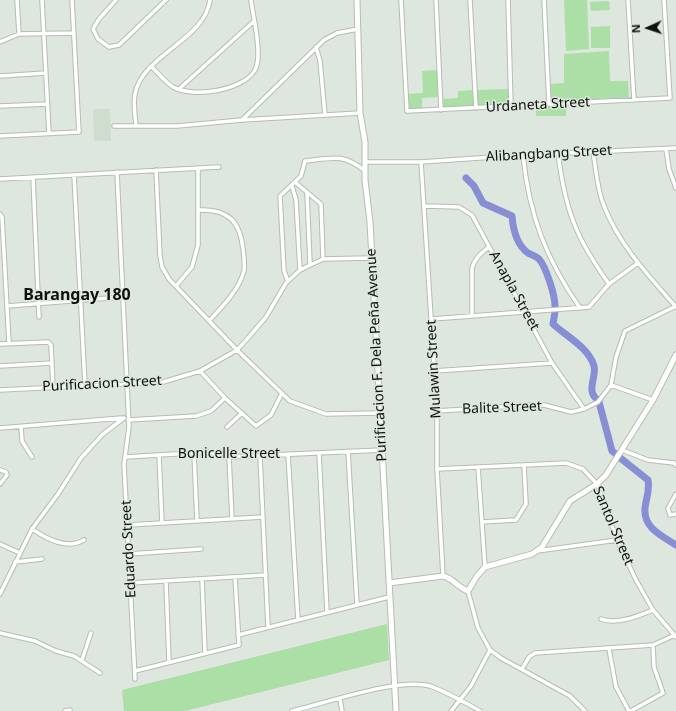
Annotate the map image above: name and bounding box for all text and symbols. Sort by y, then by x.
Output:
north arrow [628,8,668,48]
text: N [628,24,643,34]
street label: Urdaneta Street [485,94,591,116]
street label: Alibangbang Street [485,142,613,166]
street label: Purificacion F. Dela Peña Avenue [363,248,391,462]
street label: Anapla Street [485,248,543,334]
district label: Barangay 180 [23,285,131,305]
street label: Mulawin Street [423,319,445,419]
street label: Purificacion Street [42,372,162,396]
street label: Balite Street [462,398,542,418]
street label: Bonicelle Street [178,446,280,462]
street label: Santol Street [589,484,637,568]
street label: Eduardo Street [118,500,140,598]

